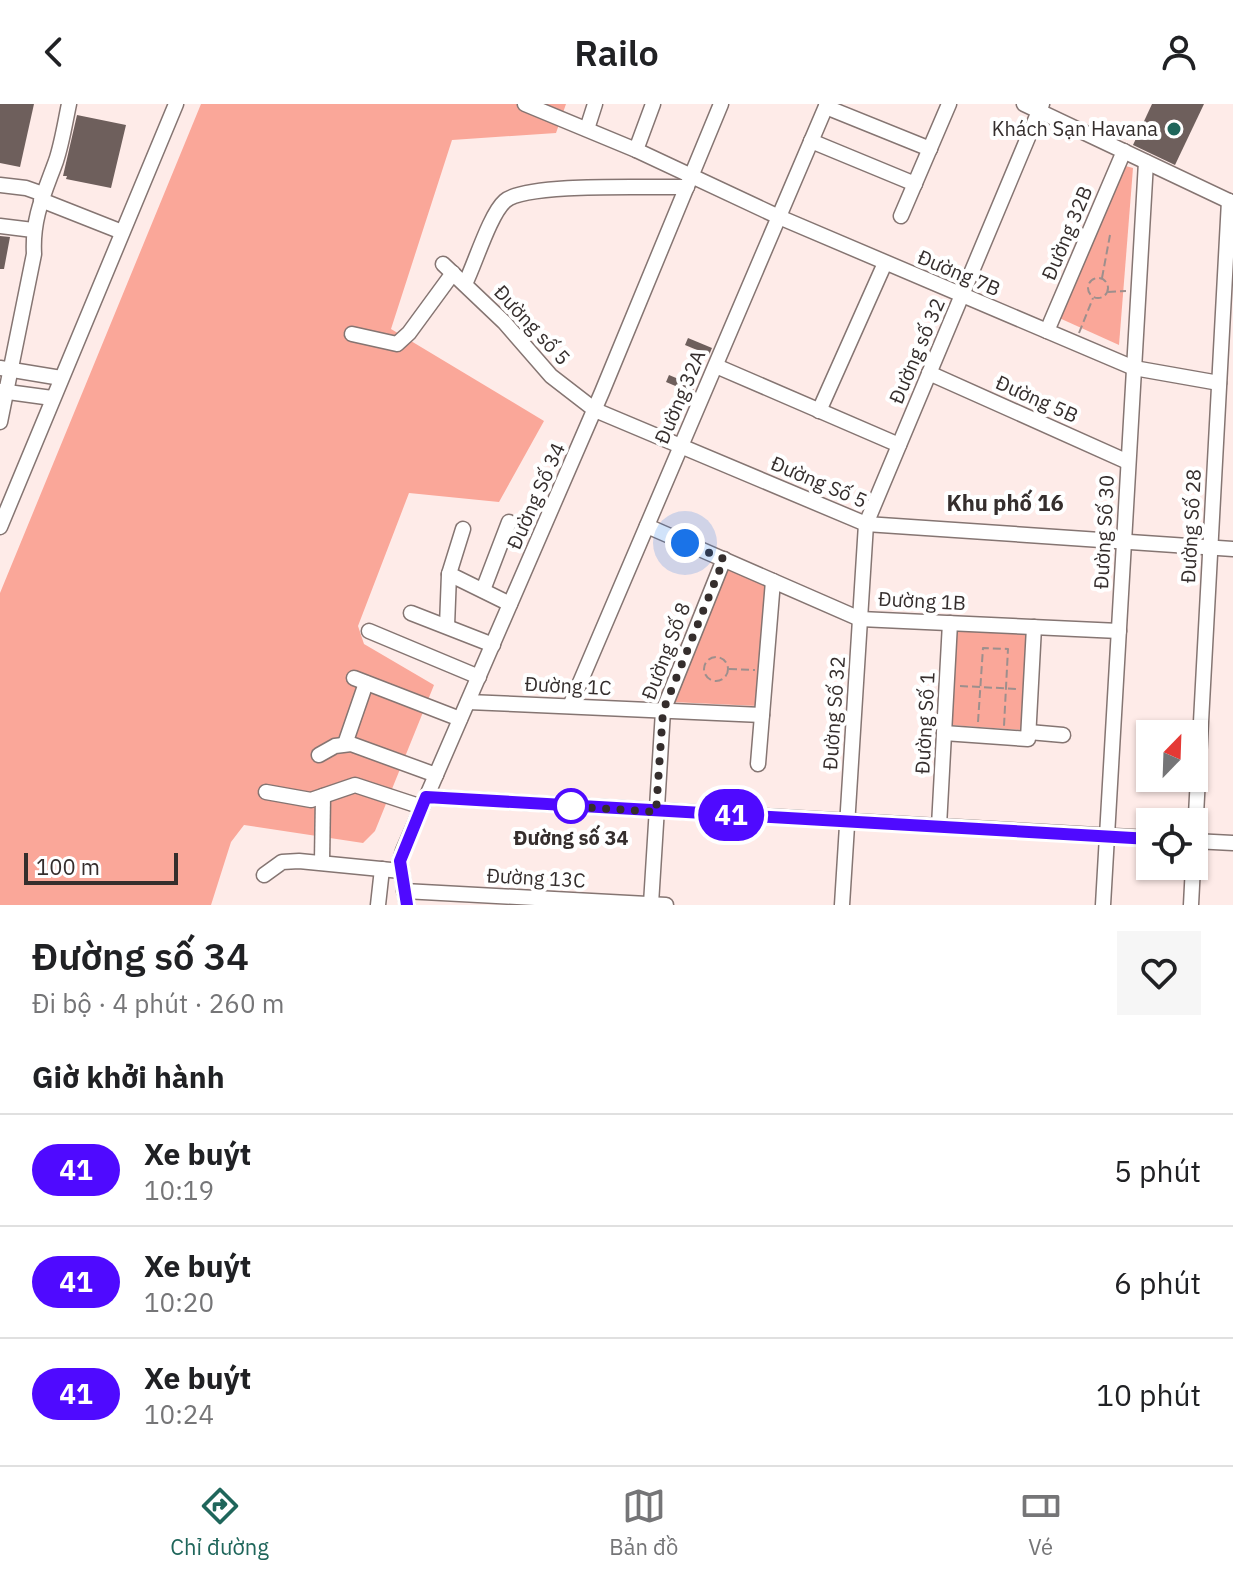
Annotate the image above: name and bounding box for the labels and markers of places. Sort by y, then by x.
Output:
place label: Khách Sạn Havana [992,115,1158,142]
marker: Khách Sạn Havana [1165,120,1183,138]
marker: Đường số 34 [554,789,588,823]
place label: Đường số 34 [514,824,629,851]

